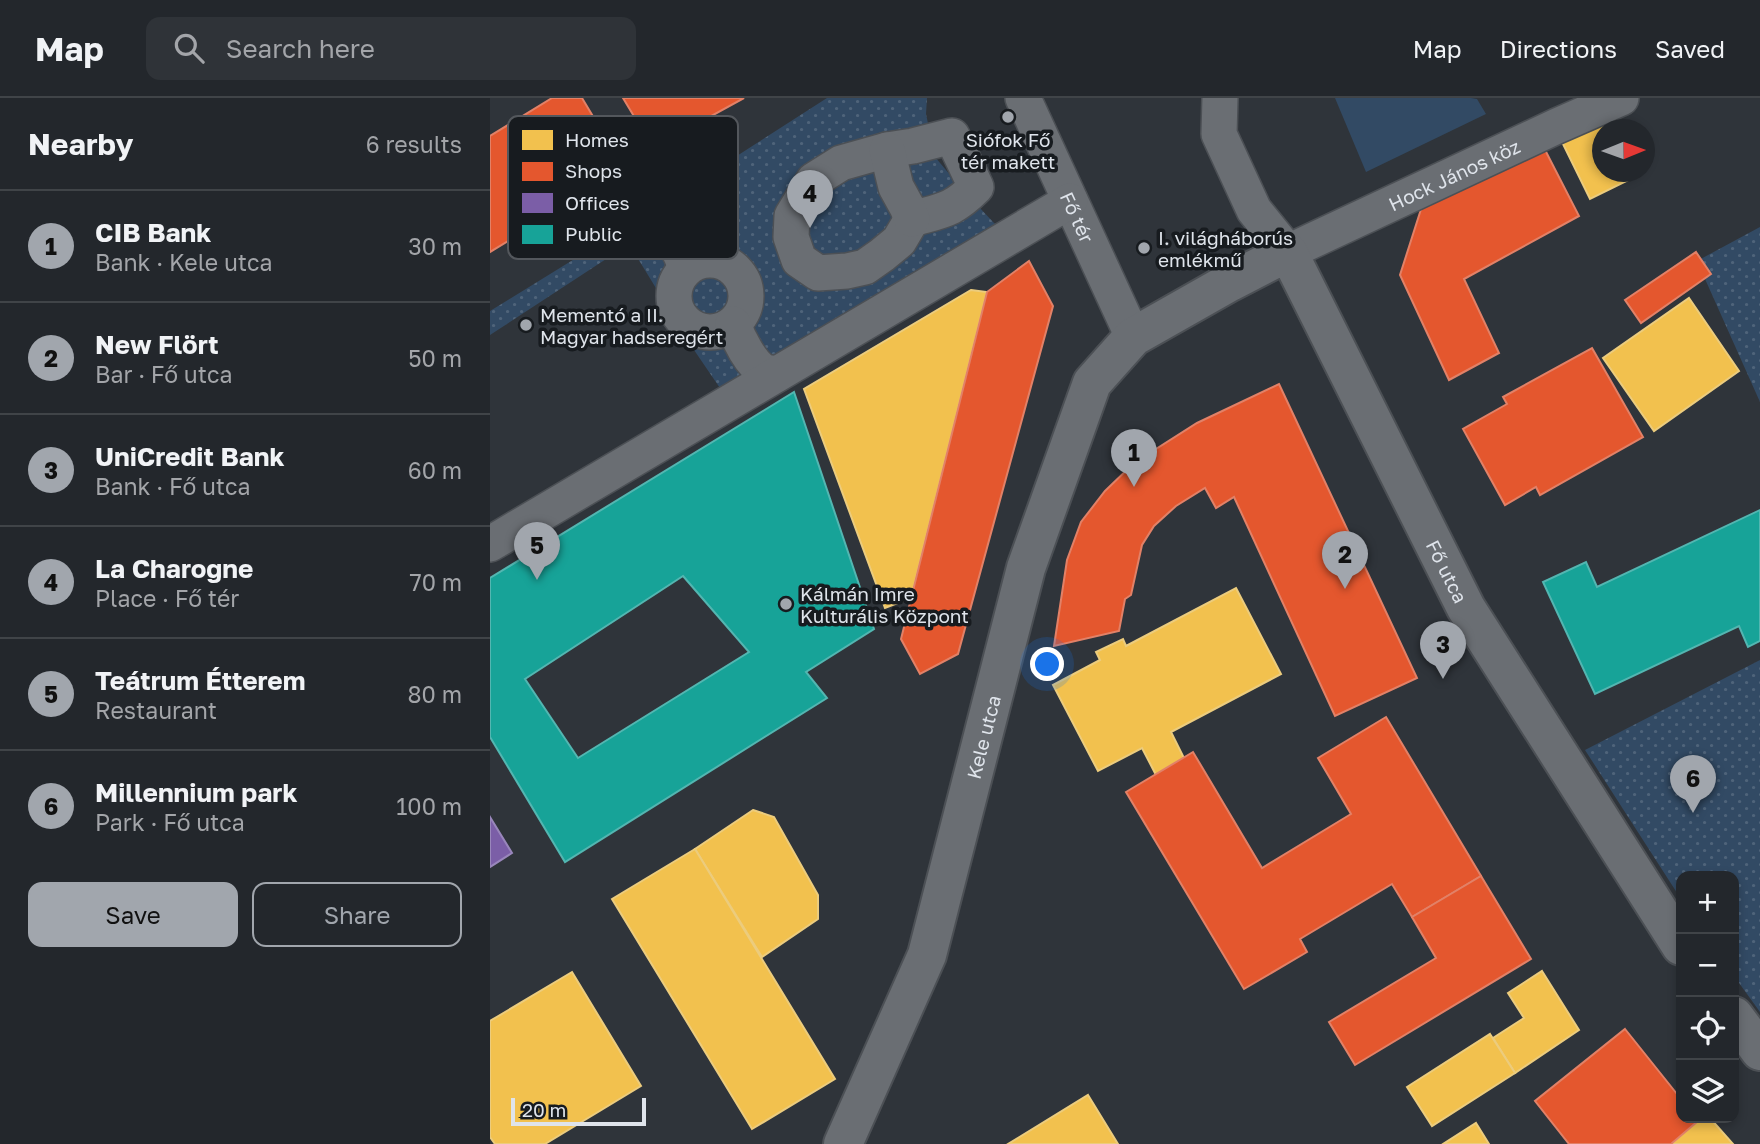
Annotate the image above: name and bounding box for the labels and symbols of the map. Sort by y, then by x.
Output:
marker: Siófok Fő tér makett [1000,109,1016,125]
legend [508,116,738,259]
north arrow [1592,119,1655,182]
text: Homes [565,128,629,151]
place label: Siófok Fő tér makett [961,128,1055,173]
street label: Hock János köz [1385,134,1523,215]
text: Shops [565,159,622,182]
pin: 4 [787,170,833,228]
street label: Fő tér [1056,188,1100,247]
text: Offices [565,191,630,214]
text: Public [565,222,622,245]
place label: I. világháborús emlékmű [1158,226,1293,271]
marker: I. világháborús emlékmű [1136,240,1152,256]
place label: Mementó a II. Magyar hadseregért [540,303,723,348]
marker: Mementó a II. Magyar hadseregért [518,317,534,333]
pin: 1 [1111,429,1157,487]
pin: 5 [514,522,560,580]
pin: 2 [1322,531,1368,589]
street label: Fő utca [1422,536,1473,607]
place label: Kálmán Imre Kulturális Központ [800,582,969,627]
marker: Kálmán Imre Kulturális Központ [778,596,794,612]
pin: 3 [1420,621,1466,679]
your location [1030,647,1064,681]
street label: Kele utca [961,693,1005,781]
pin: 6 [1670,755,1716,813]
scale bar [511,1095,646,1127]

